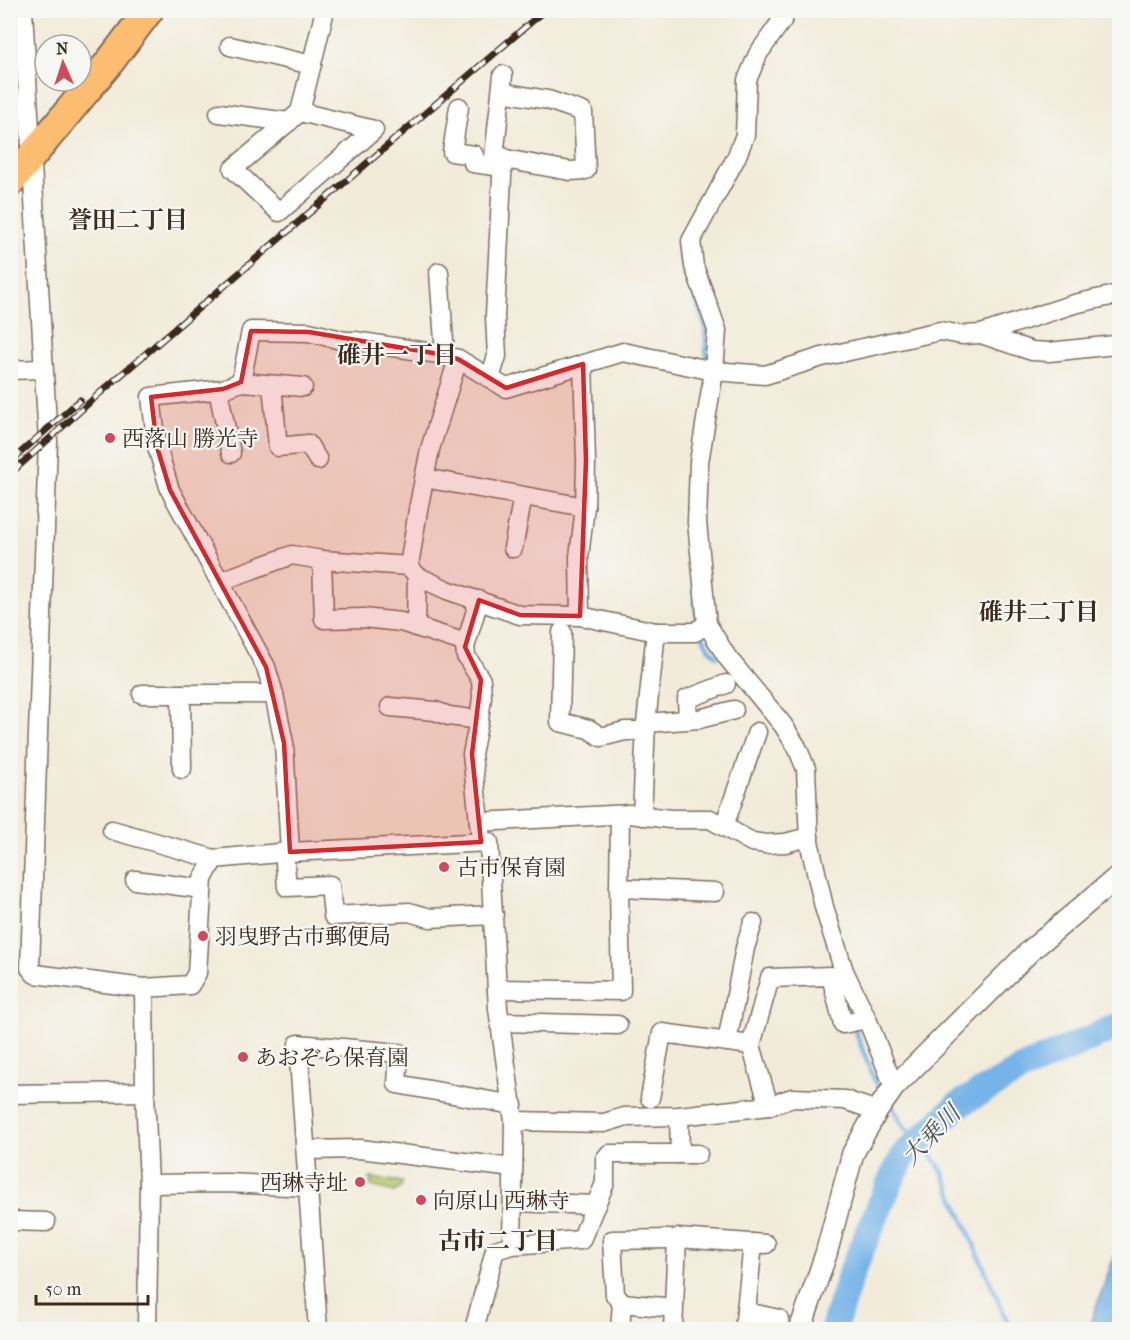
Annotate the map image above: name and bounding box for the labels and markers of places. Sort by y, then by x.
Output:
place label: 西落山 勝光寺 [122,426,259,452]
marker: 西落山 勝光寺 [103,431,117,445]
place label: 古市保育園 [456,855,566,881]
marker: 古市保育園 [437,860,451,874]
place label: 羽曳野古市郵便局 [215,924,391,950]
marker: 羽曳野古市郵便局 [196,929,210,943]
place label: あおぞら保育園 [255,1045,409,1071]
marker: あおぞら保育園 [236,1050,250,1064]
place label: 西琳寺址 [260,1170,348,1196]
marker: 西琳寺址 [353,1175,367,1189]
place label: 向原山 西琳寺 [433,1188,570,1214]
marker: 向原山 西琳寺 [414,1193,428,1207]

